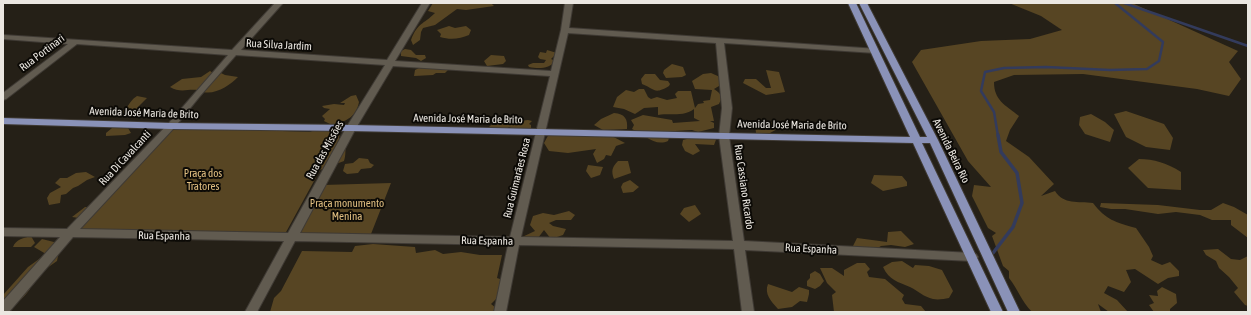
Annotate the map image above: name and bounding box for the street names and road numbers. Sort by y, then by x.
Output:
street label: Rua Portinari [17,32,67,74]
street label: Rua Silva Jardim [246,37,312,53]
street label: Avenida José Maria de Brito [89,104,199,122]
street label: Avenida José Maria de Brito [413,111,523,127]
street label: Avenida José Maria de Brito [737,117,847,133]
street label: Avenida Beira Rio [930,117,972,185]
street label: Rua das Missões [304,118,346,182]
street label: Rua Di Cavalcanti [96,128,154,188]
street label: Rua Guimarães Rosa [501,136,533,220]
street label: Rua Cassiano Ricardo [731,144,757,230]
street label: Rua Espanha [138,229,190,243]
street label: Rua Espanha [461,234,513,248]
street label: Rua Espanha [785,241,837,257]

